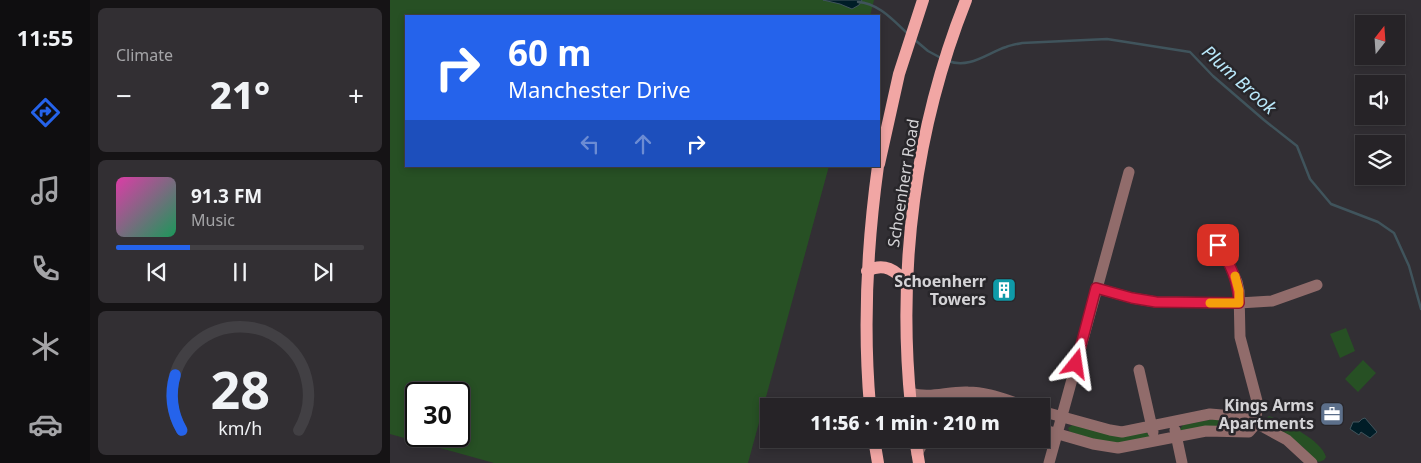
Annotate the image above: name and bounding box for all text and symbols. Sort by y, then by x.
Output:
north arrow [1355,15,1405,65]
map controls [1355,15,1405,185]
text: 11:55 [17,22,73,52]
text: 60 m [508,29,591,76]
icon: right [425,35,490,100]
water label: Plum Brook [1197,39,1283,120]
text: Climate [116,44,173,66]
text: 21° [210,68,270,120]
text: Manchester Drive [508,74,691,104]
button: sound [1355,75,1405,125]
text: − [116,76,132,114]
text: + [348,76,364,114]
icon: directions [28,95,63,130]
street label: Schoenherr Road [882,117,924,249]
icon: left [576,130,604,158]
icon: ahead [629,130,657,158]
icon: right [682,130,710,158]
button: layers [1355,135,1405,185]
icon: music [28,173,63,208]
text: 91.3 FM [191,183,262,209]
text: Music [191,209,235,231]
pin [1197,224,1239,266]
icon: arrive [1204,231,1232,259]
icon: phone [28,251,63,286]
icon: previous [143,258,171,286]
icon: pause [226,258,254,286]
icon: next [309,258,337,286]
place label: Schoenherr Towers [894,270,986,310]
building icon: Schoenherr Towers [991,277,1017,303]
icon: climate [28,329,63,364]
position arrow [1049,337,1101,389]
text: 28 [210,353,270,424]
speed limit sign: 30 [405,382,470,447]
place label: Kings Arms Apartments [1219,394,1314,434]
office icon: Kings Arms Apartments [1319,401,1345,427]
icon: car [28,407,63,442]
text: 11:56 · 1 min · 210 m [810,410,1000,436]
text: km/h [218,416,262,440]

